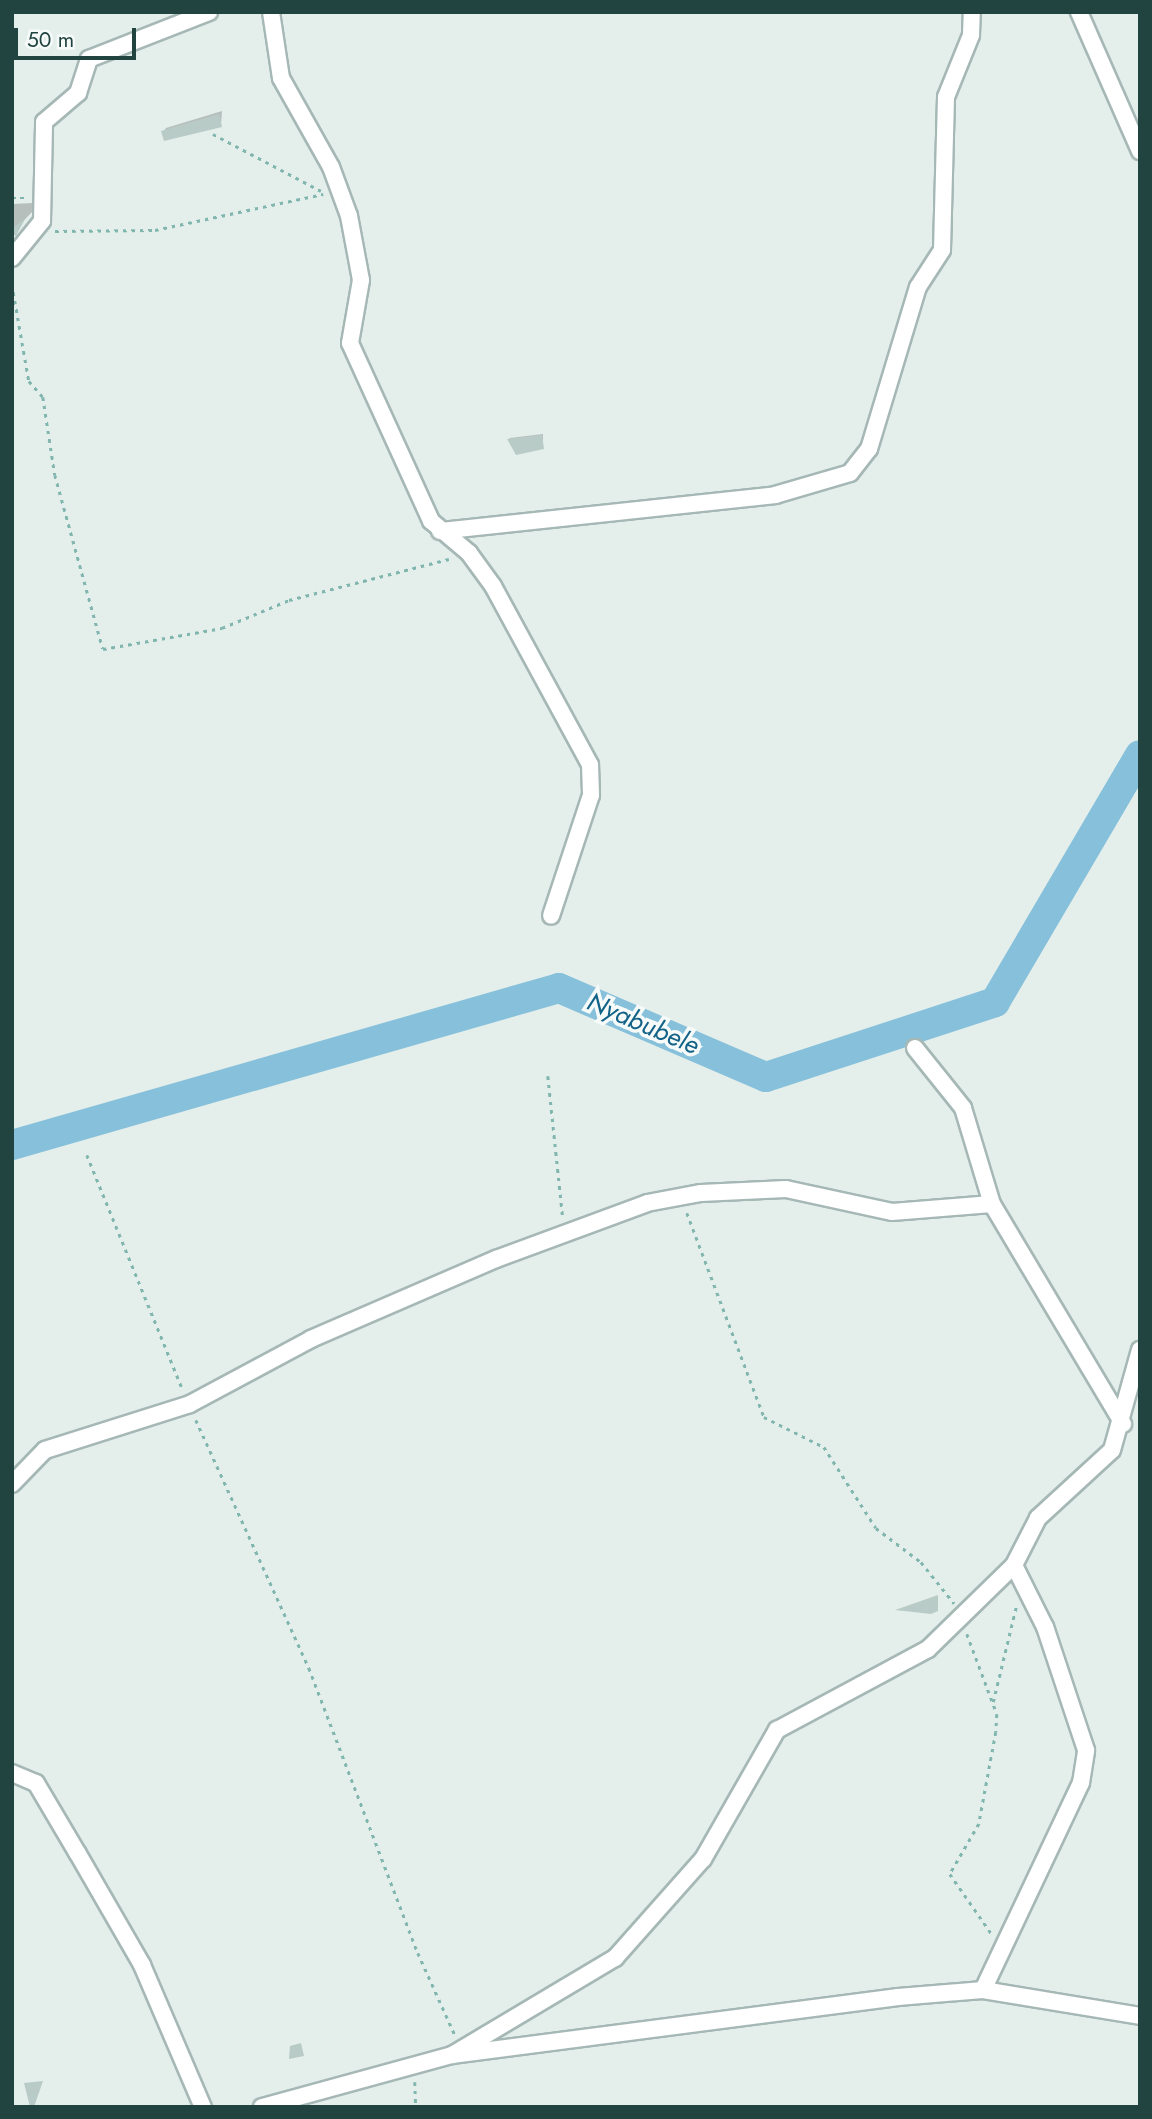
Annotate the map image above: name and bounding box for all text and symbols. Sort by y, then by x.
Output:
scale bar [18,14,140,58]
text: 50 m [27,25,74,55]
water label: Nyabubele [582,986,704,1062]

